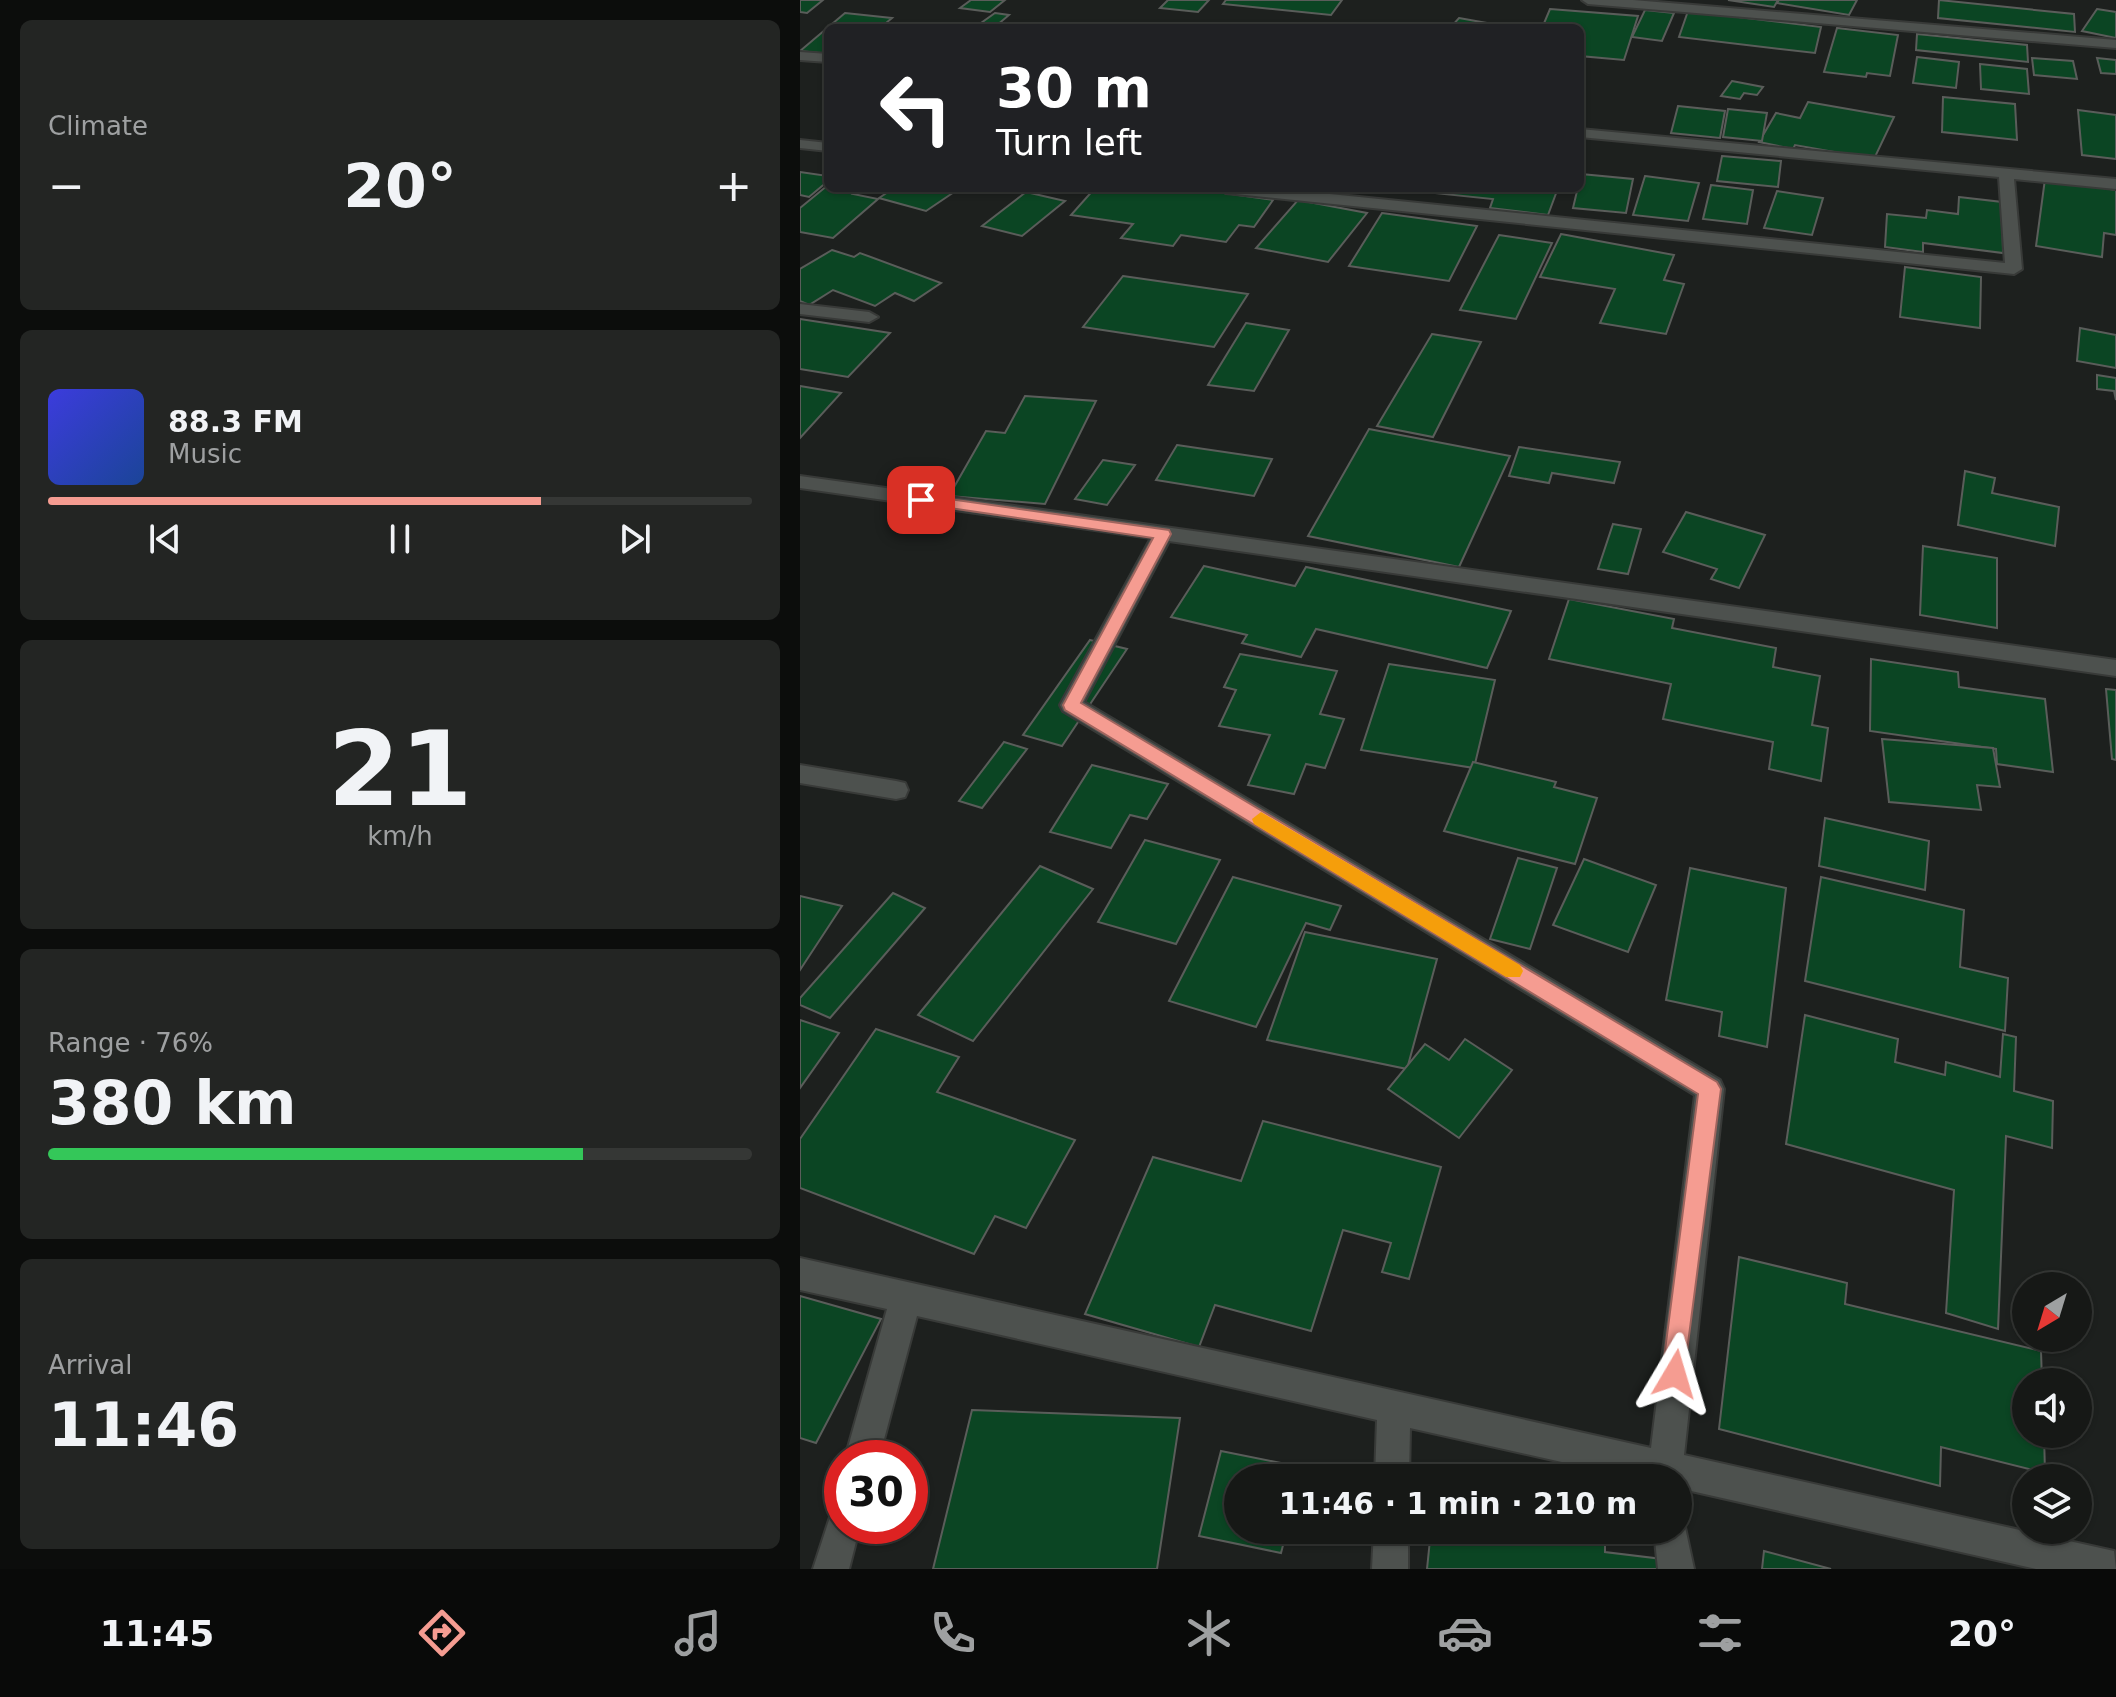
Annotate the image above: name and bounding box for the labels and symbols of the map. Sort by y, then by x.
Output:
pin [887,466,955,534]
north arrow [2012,1272,2092,1352]
position arrow [1633,1332,1717,1416]
speed limit sign: 30 [824,1440,928,1544]

